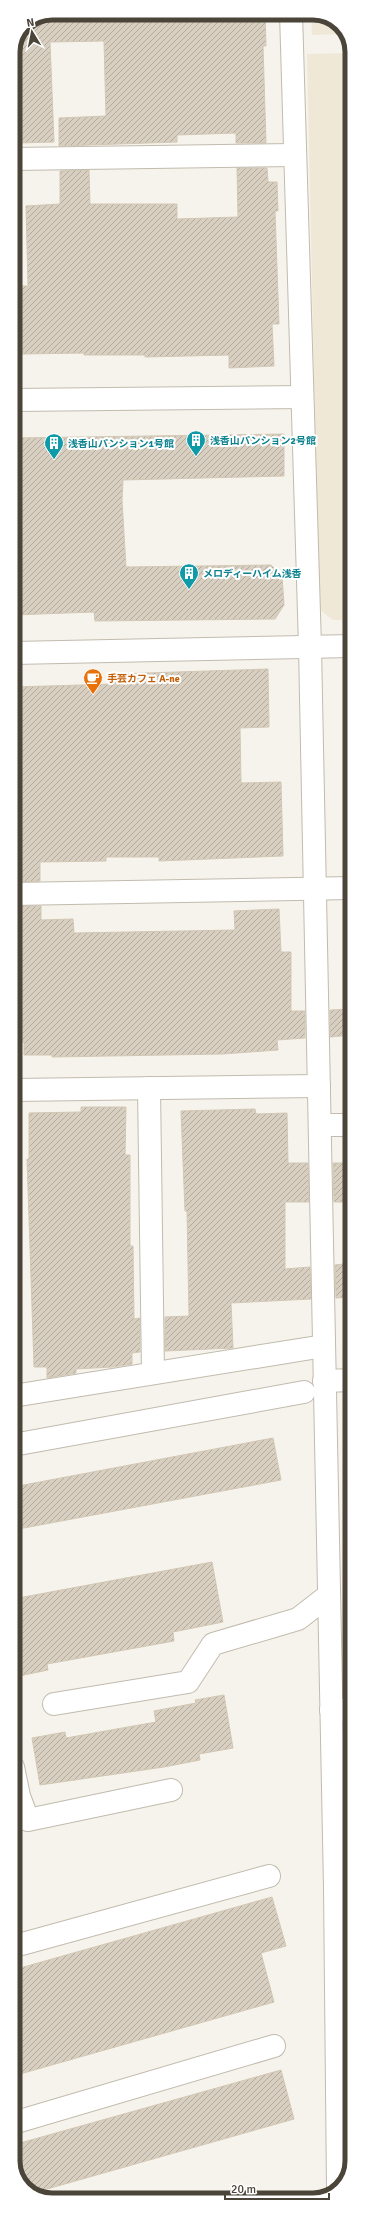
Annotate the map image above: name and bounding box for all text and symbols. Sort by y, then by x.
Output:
north arrow [12,12,52,52]
text: N [25,16,35,30]
building icon: 浅香山パンション2号館 [185,429,207,457]
building icon: 浅香山パンション1号館 [43,432,65,460]
place label: 浅香山パンション2号館 [210,435,316,447]
place label: 浅香山パンション1号館 [68,438,174,450]
building icon: メロディーハイム浅香 [178,562,200,590]
place label: メロディーハイム浅香 [203,568,302,580]
cafe icon: 手芸カフェ A-ne [82,667,104,695]
place label: 手芸カフェ A-ne [107,673,180,685]
scale bar [225,2175,329,2201]
text: 20 m [231,2182,256,2197]

